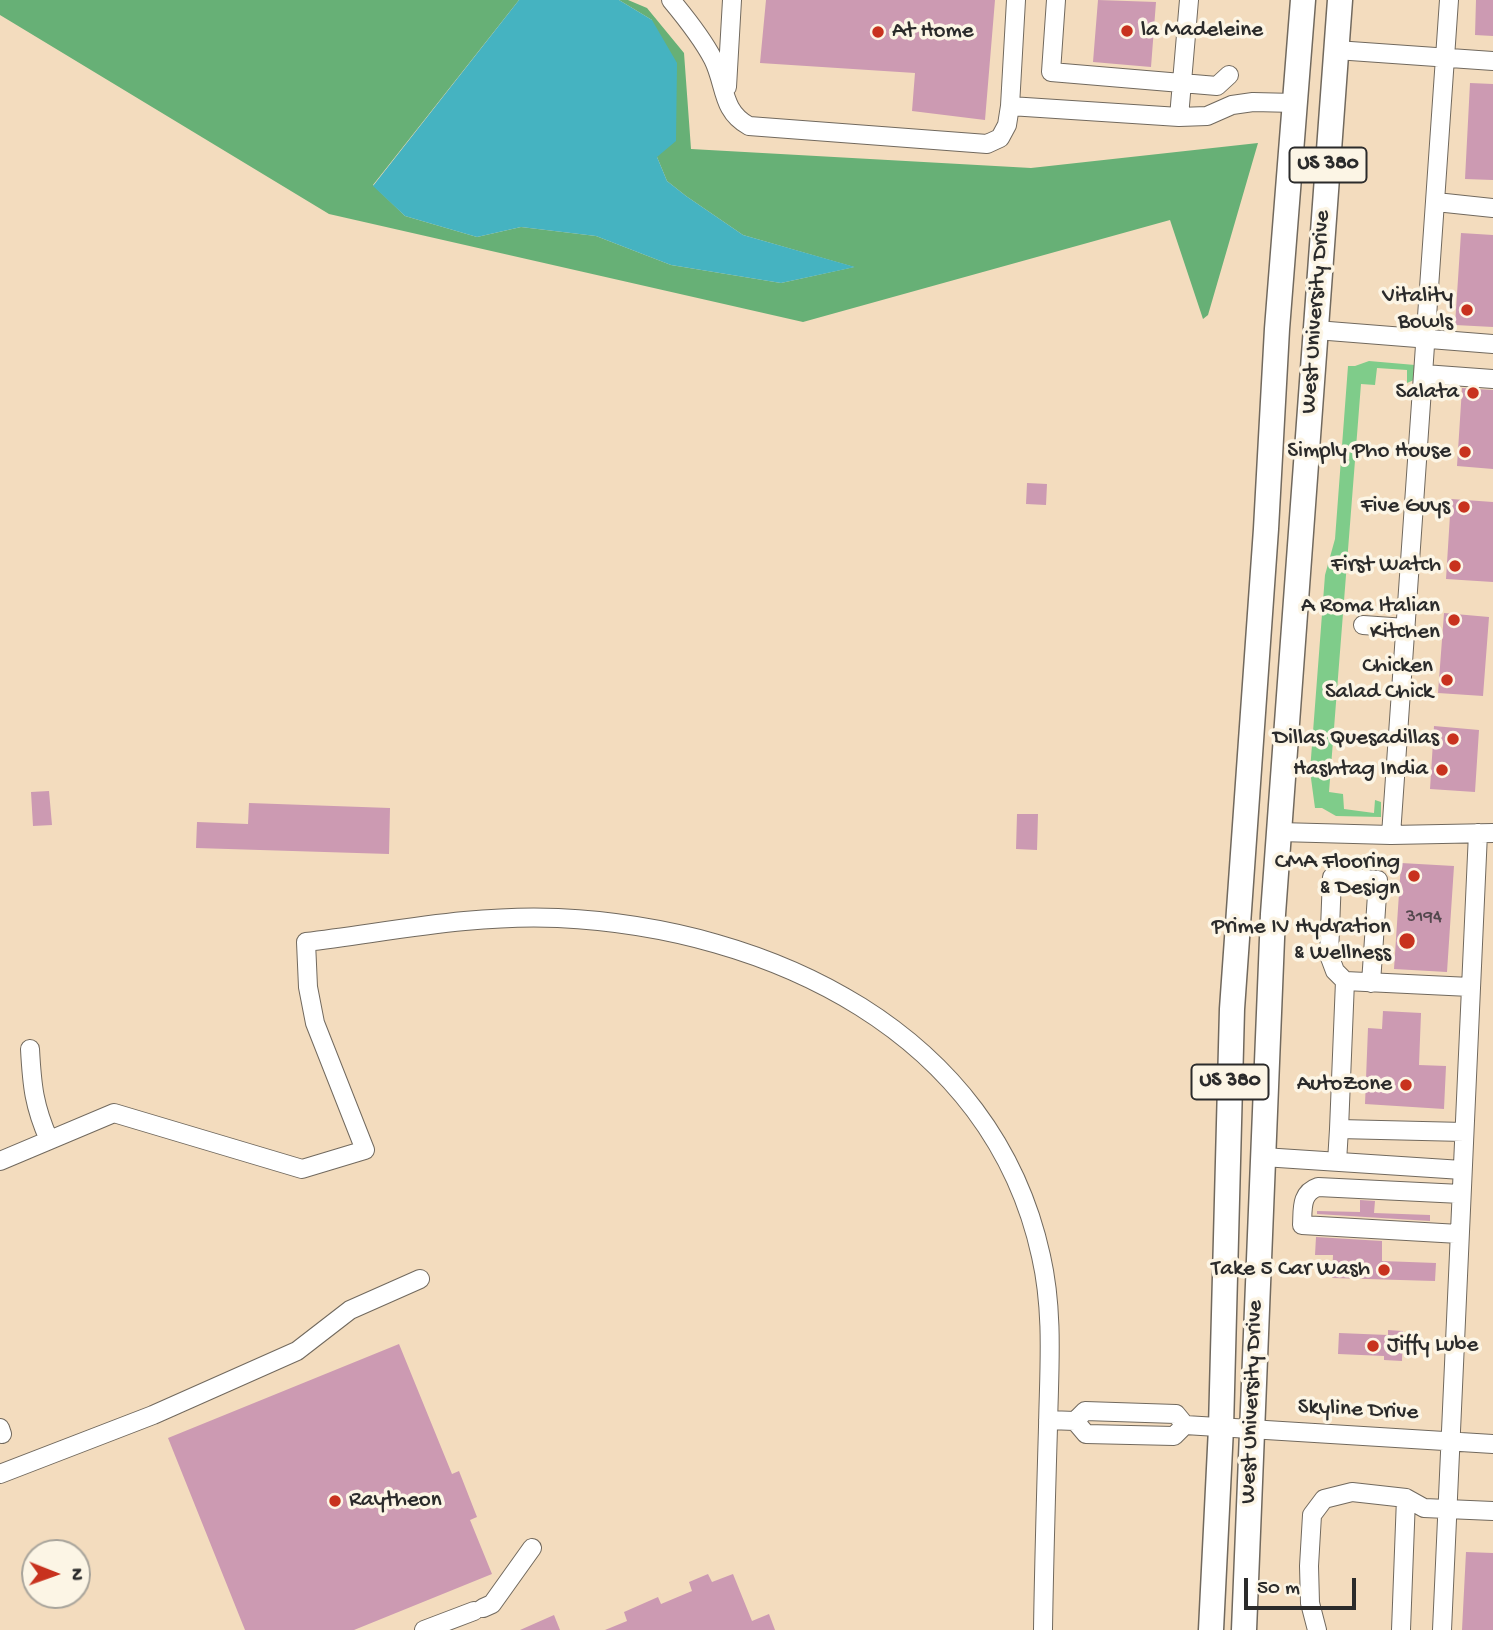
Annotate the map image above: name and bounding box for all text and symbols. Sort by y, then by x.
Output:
place label: la Madeleine [1141,17,1263,45]
place label: At Home [892,18,974,46]
marker: la Madeleine [1119,23,1135,39]
marker: At Home [870,24,886,40]
road number: US 380 [1290,148,1366,182]
street label: West University Drive [1296,209,1338,415]
place label: Vitality Bowls [1382,283,1453,337]
marker: Vitality Bowls [1459,302,1475,318]
place label: Salata [1396,379,1459,407]
marker: Salata [1465,385,1481,401]
place label: Simply Pho House [1287,438,1451,466]
marker: Simply Pho House [1457,444,1473,460]
place label: Five Guys [1361,493,1450,521]
marker: Five Guys [1456,499,1472,515]
place label: First Watch [1331,552,1441,580]
marker: First Watch [1447,558,1463,574]
place label: A Roma Italian Kitchen [1301,593,1440,647]
marker: A Roma Italian Kitchen [1446,612,1462,628]
place label: Chicken Salad Chick [1325,653,1433,707]
marker: Chicken Salad Chick [1439,672,1455,688]
place label: Dillas Quesadillas [1273,725,1439,753]
marker: Dillas Quesadillas [1445,731,1461,747]
place label: Hashtag India [1293,756,1428,784]
marker: Hashtag India [1434,762,1450,778]
place label: CMA Flooring & Design [1275,849,1400,903]
marker: CMA Flooring & Design [1406,868,1422,884]
house number: 3194 [1406,907,1442,929]
place label: Prime IV Hydration & Wellness [1212,914,1391,968]
marker: Prime IV Hydration & Wellness [1397,931,1417,951]
road number: US 380 [1192,1064,1268,1100]
place label: AutoZone [1297,1071,1392,1099]
marker: AutoZone [1398,1077,1414,1093]
place label: Take 5 Car Wash [1211,1256,1370,1284]
marker: Take 5 Car Wash [1376,1262,1392,1278]
street label: West University Drive [1236,1300,1270,1504]
place label: Jiffy Lube [1387,1332,1478,1360]
marker: Jiffy Lube [1365,1338,1381,1354]
street label: Skyline Drive [1297,1394,1419,1428]
place label: Raytheon [349,1487,442,1515]
marker: Raytheon [327,1493,343,1509]
north arrow [21,1539,91,1609]
scale bar [1248,1564,1360,1608]
text: N [64,1568,87,1581]
text: 50 m [1257,1577,1300,1602]

